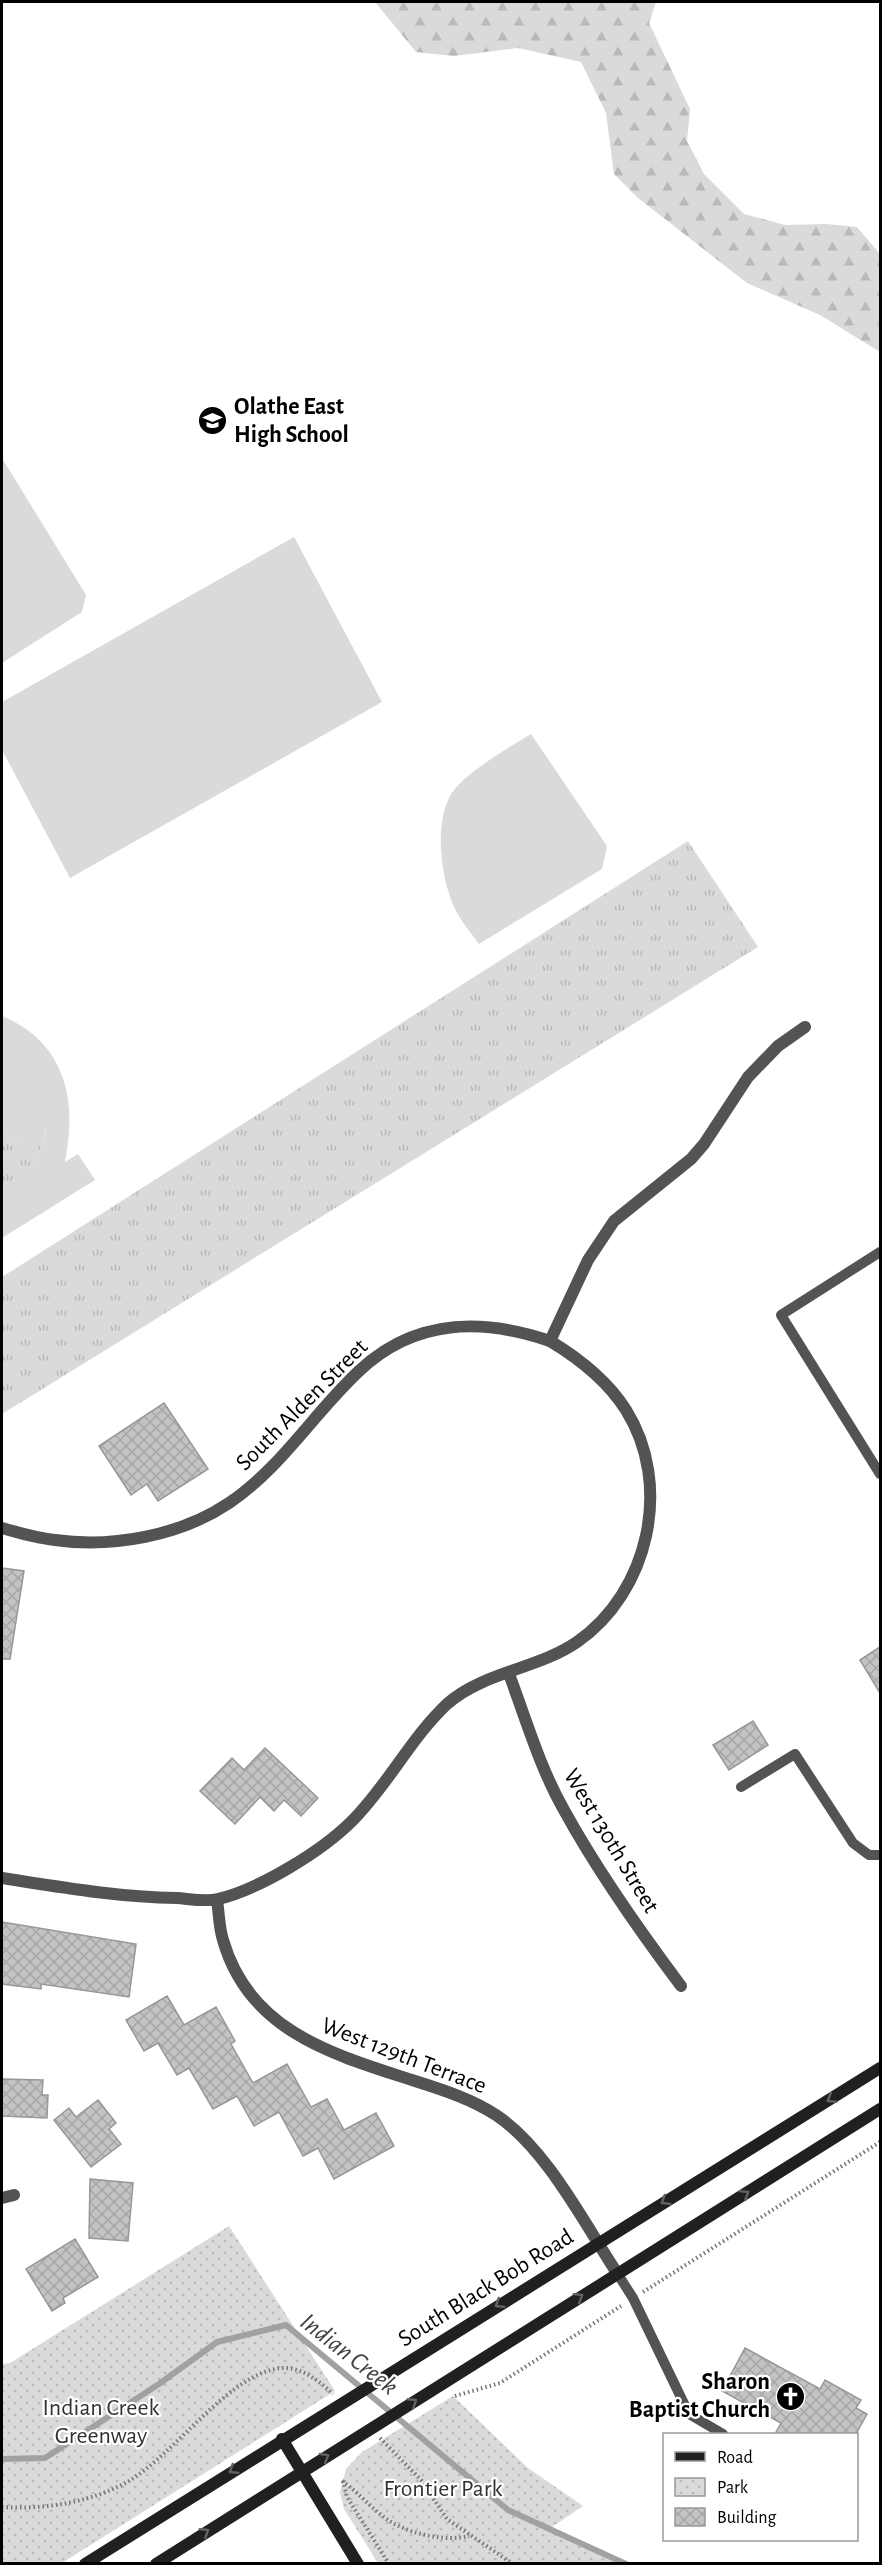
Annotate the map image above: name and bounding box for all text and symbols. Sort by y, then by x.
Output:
place label: Olathe East High School [234,395,349,447]
school or university icon: Olathe East High School [197,405,229,437]
street label: South Alden Street [232,1334,373,1475]
street label: West 130th Street [559,1765,664,1917]
street label: West 129th Terrace [318,2014,490,2098]
one-way arrow [827,2091,837,2103]
one-way arrow [738,2190,749,2201]
one-way arrow [661,2194,671,2206]
street label: South Black Bob Road [394,2224,578,2352]
one-way arrow [573,2293,583,2305]
one-way arrow [495,2297,505,2309]
water label: Indian Creek [295,2308,403,2400]
place label: Sharon Baptist Church [629,2370,770,2422]
church icon: Sharon Baptist Church [775,2380,807,2412]
park label: Indian Creek Greenway [43,2396,159,2448]
one-way arrow [406,2398,417,2409]
legend [663,2433,858,2541]
text: Road [717,2449,753,2467]
one-way arrow [319,2452,329,2464]
one-way arrow [229,2463,239,2475]
park label: Frontier Park [384,2477,502,2501]
text: Park [717,2479,749,2497]
text: Building [717,2509,777,2527]
one-way arrow [199,2528,209,2540]

